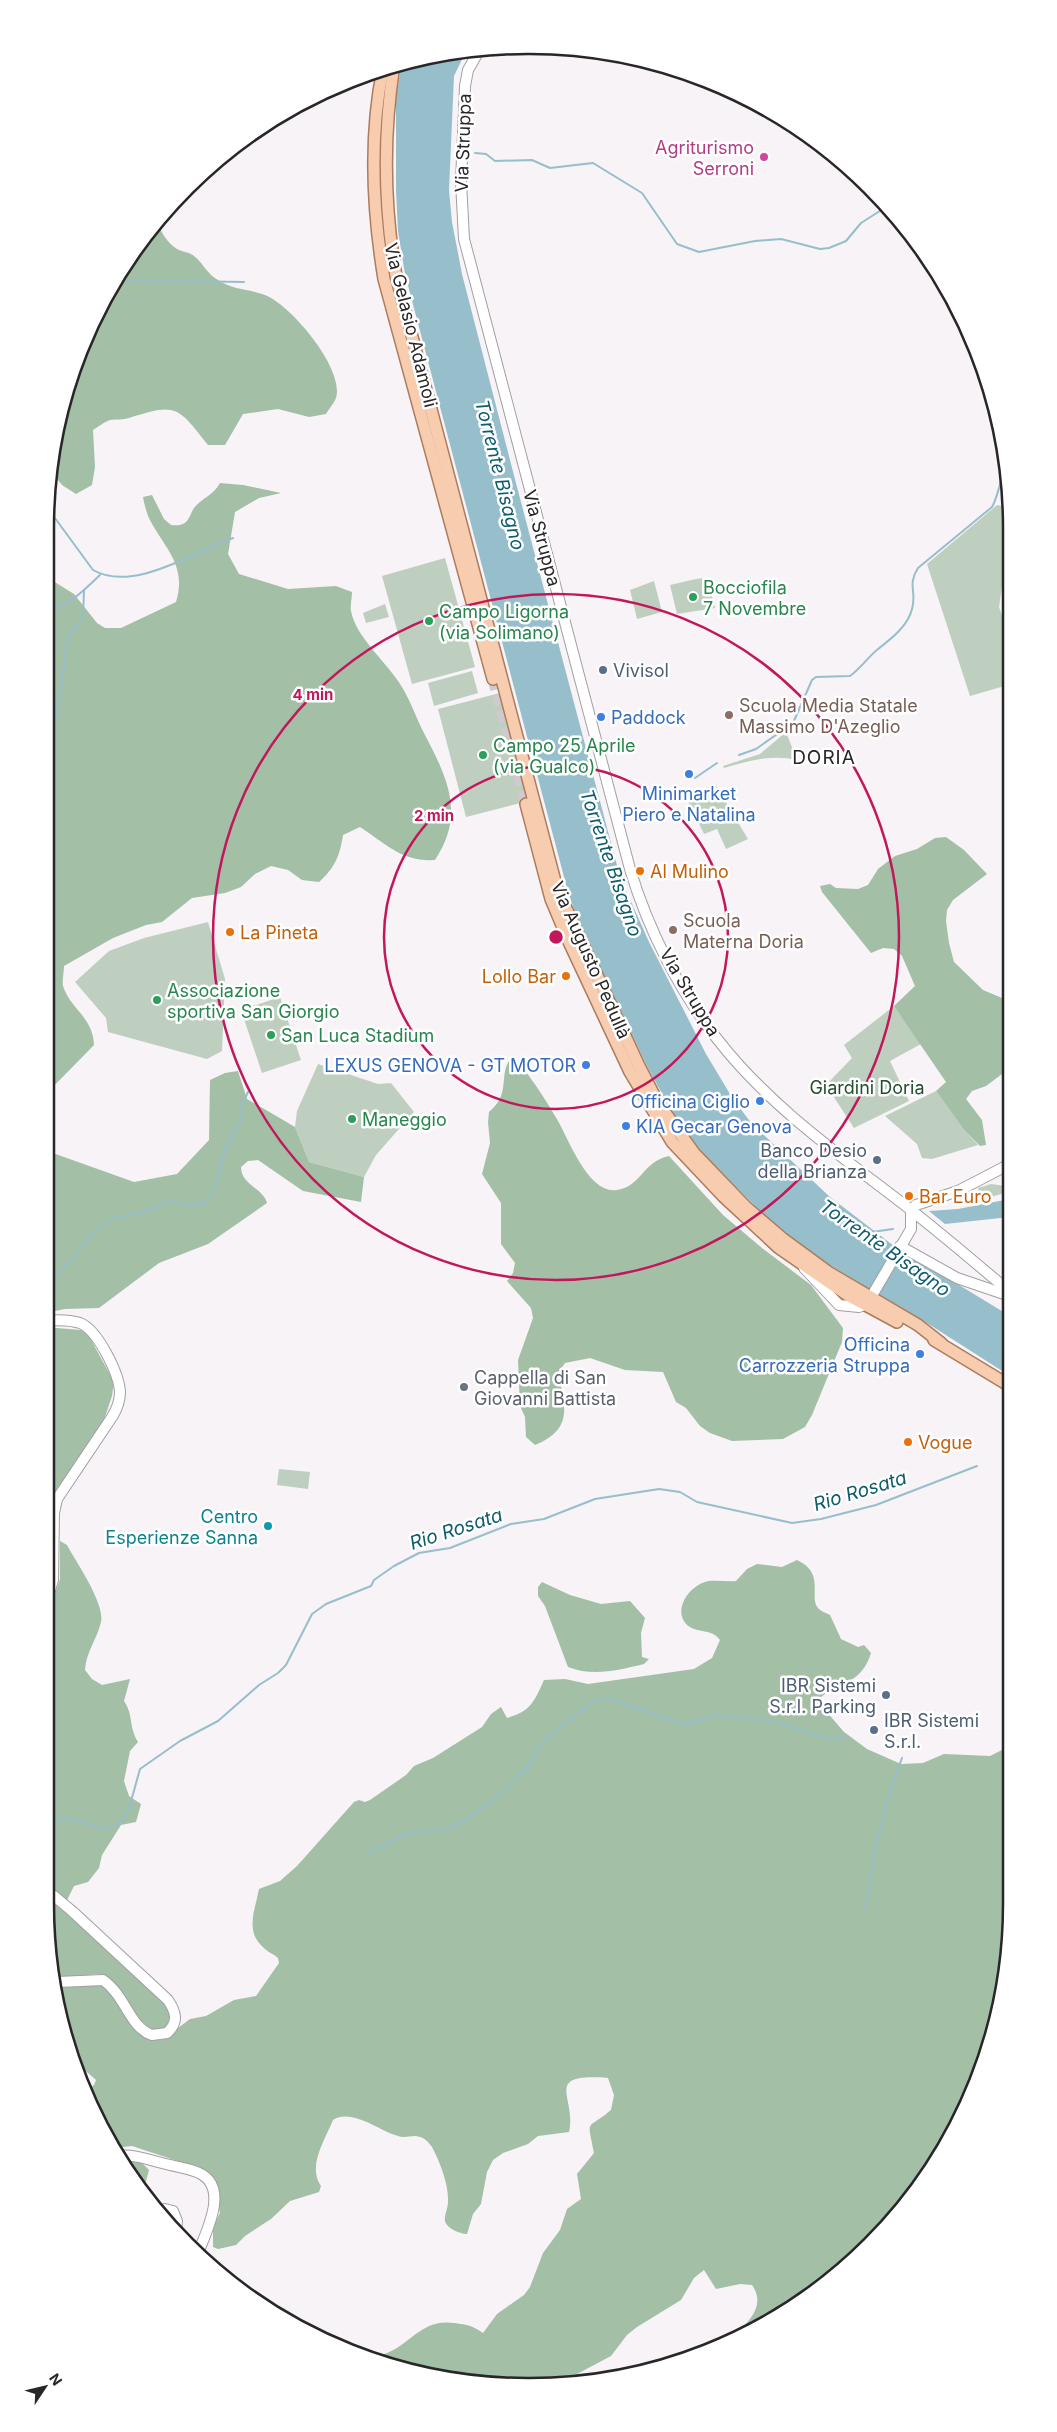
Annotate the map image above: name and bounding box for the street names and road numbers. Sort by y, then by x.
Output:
street label: Via Struppa [451,93,475,193]
street label: Via Gelasio Adamoli [380,241,442,409]
street label: Via Struppa [519,487,565,589]
street label: Via Augusto Pedullà [547,878,635,1042]
street label: Via Struppa [655,944,725,1040]

